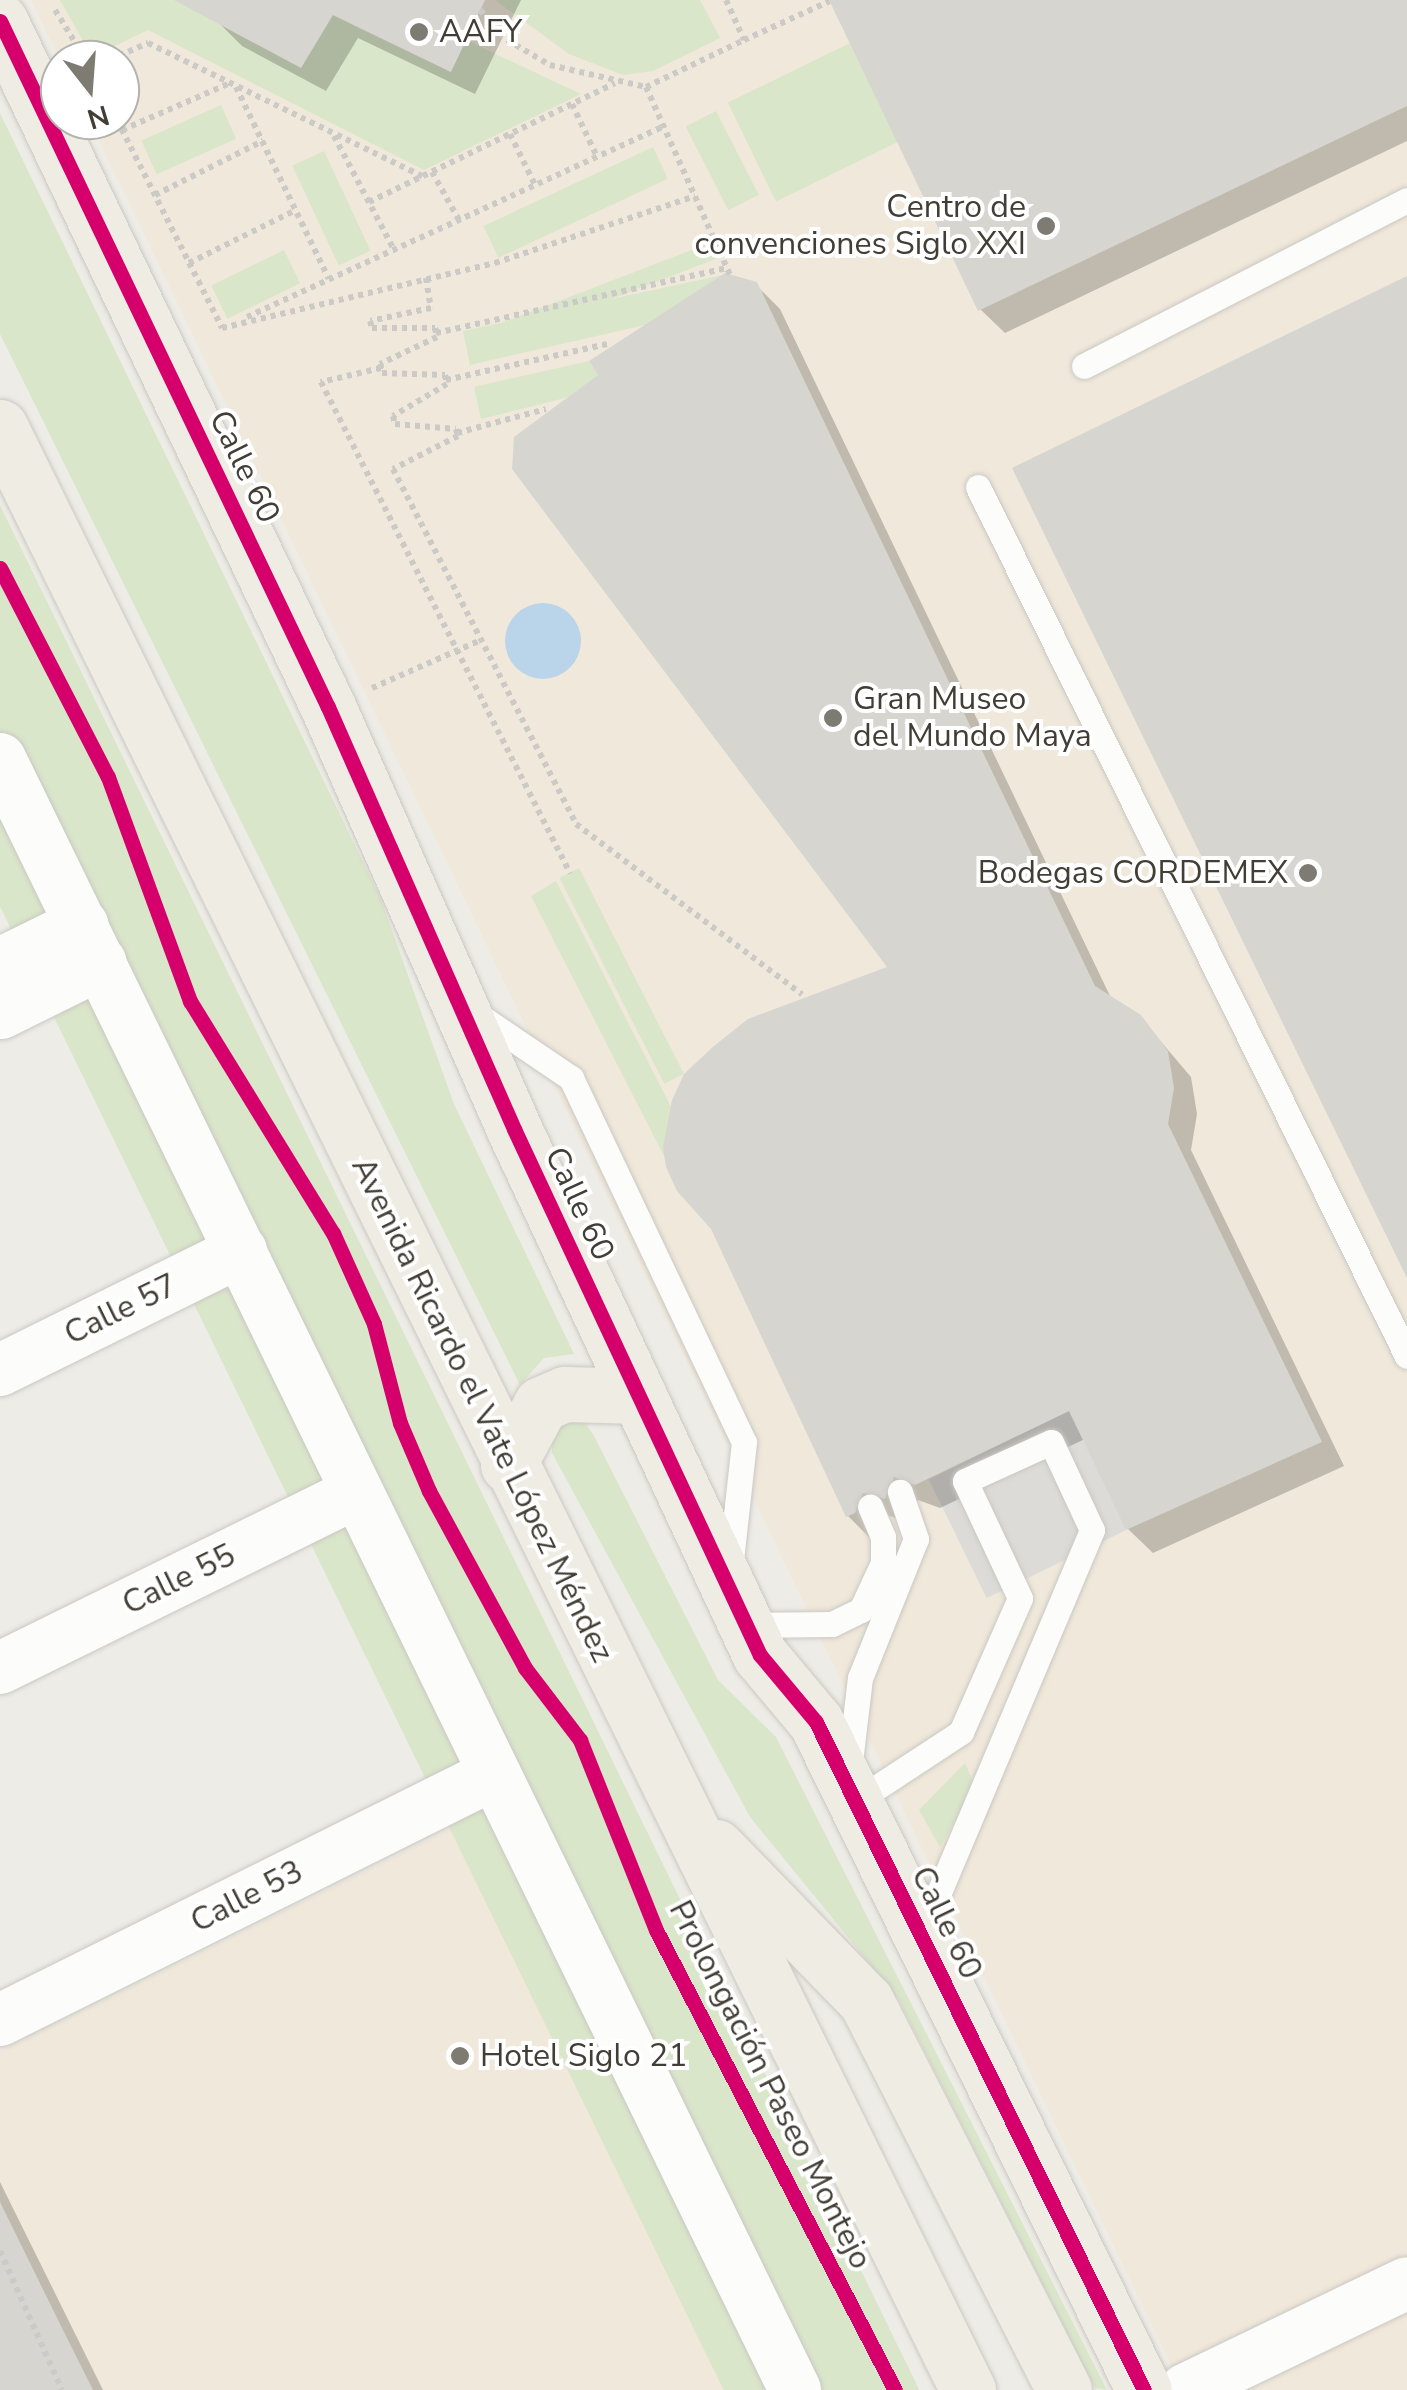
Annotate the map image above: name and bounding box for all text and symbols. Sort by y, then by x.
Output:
place label: AAFY [439,13,522,51]
marker: AAFY [408,21,430,43]
north arrow [40,40,140,140]
text: N [83,96,114,138]
place label: Centro de convenciones Siglo XXI [694,189,1026,264]
marker: Centro de convenciones Siglo XXI [1035,215,1057,237]
street label: Calle 60 [200,404,288,530]
place label: Gran Museo del Mundo Maya [853,681,1092,756]
marker: Gran Museo del Mundo Maya [822,707,844,729]
place label: Bodegas CORDEMEX [978,854,1288,892]
marker: Bodegas CORDEMEX [1297,862,1319,884]
street label: Calle 60 [536,1141,622,1267]
street label: Avenida Ricardo el Vate López Méndez [343,1152,621,1668]
street label: Calle 57 [58,1266,184,1354]
street label: Calle 55 [116,1536,242,1624]
street label: Calle 53 [185,1853,309,1941]
street label: Calle 60 [902,1860,990,1986]
street label: Prolongación Paseo Montejo [660,1895,880,2275]
place label: Hotel Siglo 21 [480,2037,687,2075]
marker: Hotel Siglo 21 [449,2045,471,2067]

